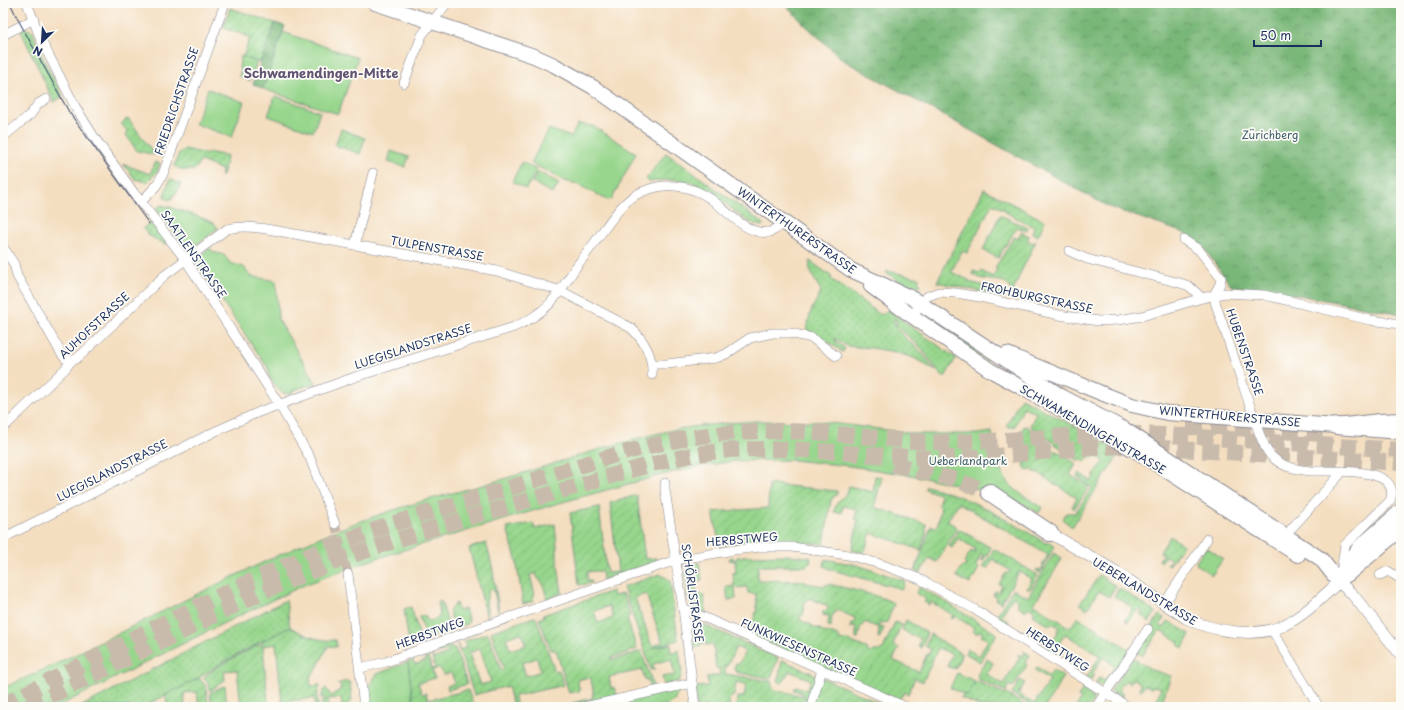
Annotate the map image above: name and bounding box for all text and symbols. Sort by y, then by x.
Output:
north arrow [22,22,62,62]
scale bar [1254,22,1321,48]
text: 50 m [1260,26,1291,44]
text: N [30,42,45,61]
street label: FRIEDRICHSTRASSE [150,44,203,157]
district label: Schwamendingen-Mitte [243,63,399,82]
park label: Zürichberg [1242,126,1298,143]
street label: WINTERTHURERSTRASSE [734,182,860,278]
street label: SAATLENSTRASSE [157,206,231,302]
street label: TULPENSTRASSE [389,231,485,265]
street label: FROHBURGSTRASSE [979,277,1095,317]
street label: AUHOFSTRASSE [55,288,133,362]
street label: HUBENSTRASSE [1222,306,1268,398]
street label: LUEGISLANDSTRASSE [352,319,474,373]
street label: SCHWAMENDINGENSTRASSE [1017,380,1170,478]
street label: WINTERTHURERSTRASSE [1158,401,1302,431]
street label: LUEGISLANDSTRASSE [54,435,170,505]
park label: Ueberlandpark [929,452,1008,469]
street label: HERBSTWEG [705,527,779,551]
street label: SCHÖRLISTRASSE [678,542,708,644]
street label: UEBERLANDSTRASSE [1089,553,1201,629]
street label: HERBSTWEG [393,613,467,653]
street label: FUNKWIESENSTRASSE [738,614,860,680]
street label: HERBSTWEG [1023,622,1093,676]

